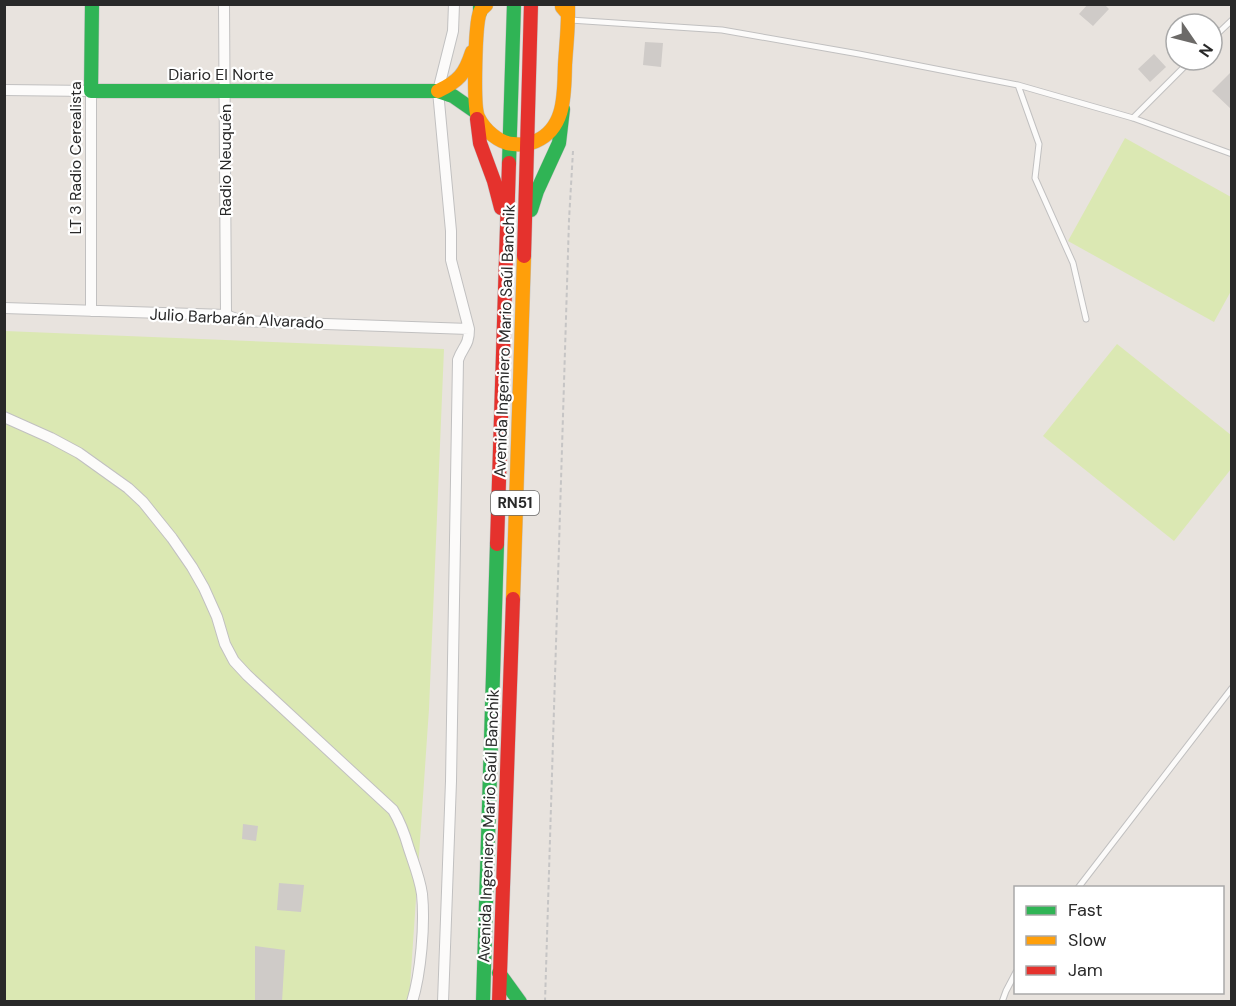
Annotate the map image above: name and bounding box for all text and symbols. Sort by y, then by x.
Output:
north arrow [1164,12,1224,72]
text: N [1194,40,1218,61]
street label: Diario El Norte [168,64,274,85]
street label: LT 3 Radio Cerealista [65,81,86,235]
street label: Radio Neuquén [215,104,236,216]
street label: Avenida Ingeniero Mario Saúl Banchik [489,204,520,478]
street label: Julio Barbarán Alvarado [149,303,325,334]
road number: RN51 [491,491,539,515]
street label: Avenida Ingeniero Mario Saúl Banchik [473,689,504,963]
legend [1014,886,1224,994]
text: Fast [1068,898,1103,922]
text: Slow [1068,928,1107,952]
text: Jam [1068,958,1103,982]

